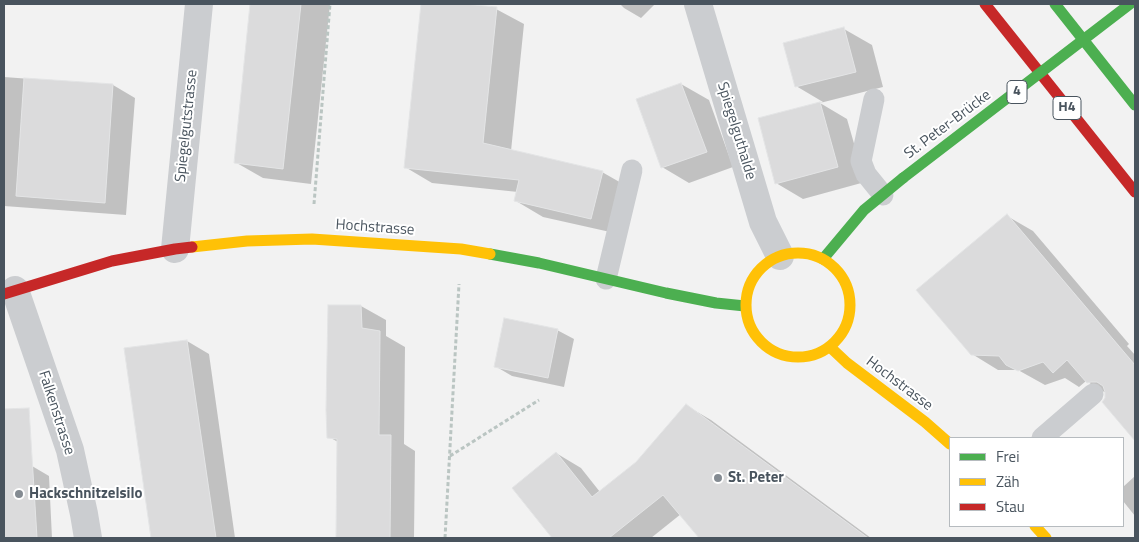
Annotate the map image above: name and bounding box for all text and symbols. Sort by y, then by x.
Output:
street label: Spiegelgutstrasse [172,69,202,183]
street label: Spiegelguthalde [713,80,759,182]
road number: 4 [1007,80,1027,104]
street label: St. Peter-Brücke [901,87,995,163]
road number: H4 [1053,96,1081,120]
street label: Hochstrasse [335,216,415,240]
street label: Hochstrasse [862,353,936,415]
street label: Falkenstrasse [34,369,78,457]
legend [949,437,1124,527]
text: Frei [996,445,1019,468]
place label: St. Peter [728,469,784,487]
text: Zäh [996,470,1020,493]
marker: St. Peter [712,472,724,484]
place label: Hackschnitzelsilo [29,485,142,503]
marker: Hackschnitzelsilo [13,488,25,500]
text: Stau [996,495,1025,518]

